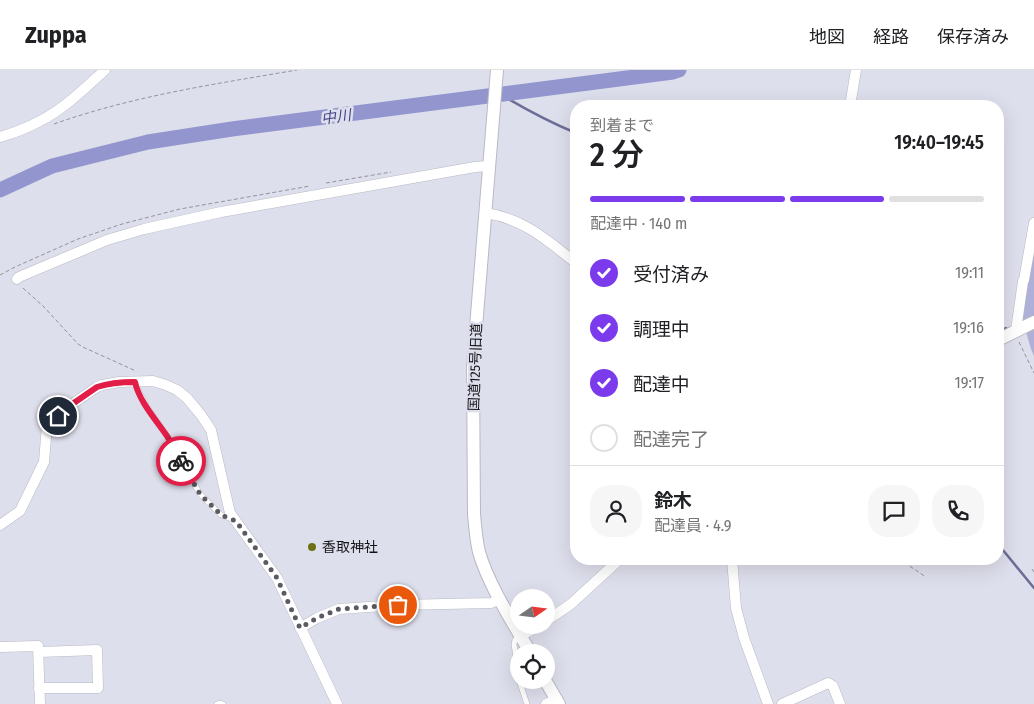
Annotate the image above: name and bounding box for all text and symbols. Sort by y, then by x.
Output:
text: Zuppa [25,21,87,49]
text: 地図 [809,26,845,48]
text: 経路 [873,26,909,48]
text: 保存済み [937,26,1009,48]
water label: 中川 [320,106,354,128]
text: 到着まで [590,116,654,135]
text: 19:40–19:45 [894,131,984,154]
text: 2 分 [590,136,644,174]
text: 配達中 · 140 m [590,214,687,233]
icon: check [590,259,618,287]
text: 受付済み [633,263,709,286]
text: 19:11 [955,263,984,282]
icon: check [590,314,618,342]
text: 調理中 [633,318,690,341]
text: 19:16 [953,318,984,337]
street label: 国道125号旧道 [465,323,486,411]
icon: check [590,369,618,397]
text: 配達中 [633,373,690,396]
text: 19:17 [955,373,984,392]
pin [37,395,79,437]
icon: home [44,402,72,430]
text: 配達完了 [633,428,709,451]
courier [156,436,206,486]
icon: bike [167,447,195,475]
button: person [590,485,642,537]
button: chat [868,485,920,537]
button: phone [932,485,984,537]
text: 鈴木 [654,489,692,512]
text: 配達員 · 4.9 [654,516,731,535]
place label: 香取神社 [322,539,378,556]
marker: 香取神社 [306,541,318,553]
pin [377,584,419,626]
north arrow [510,589,555,634]
map controls [510,589,555,689]
icon: bag [384,591,412,619]
button: locate [510,644,555,689]

